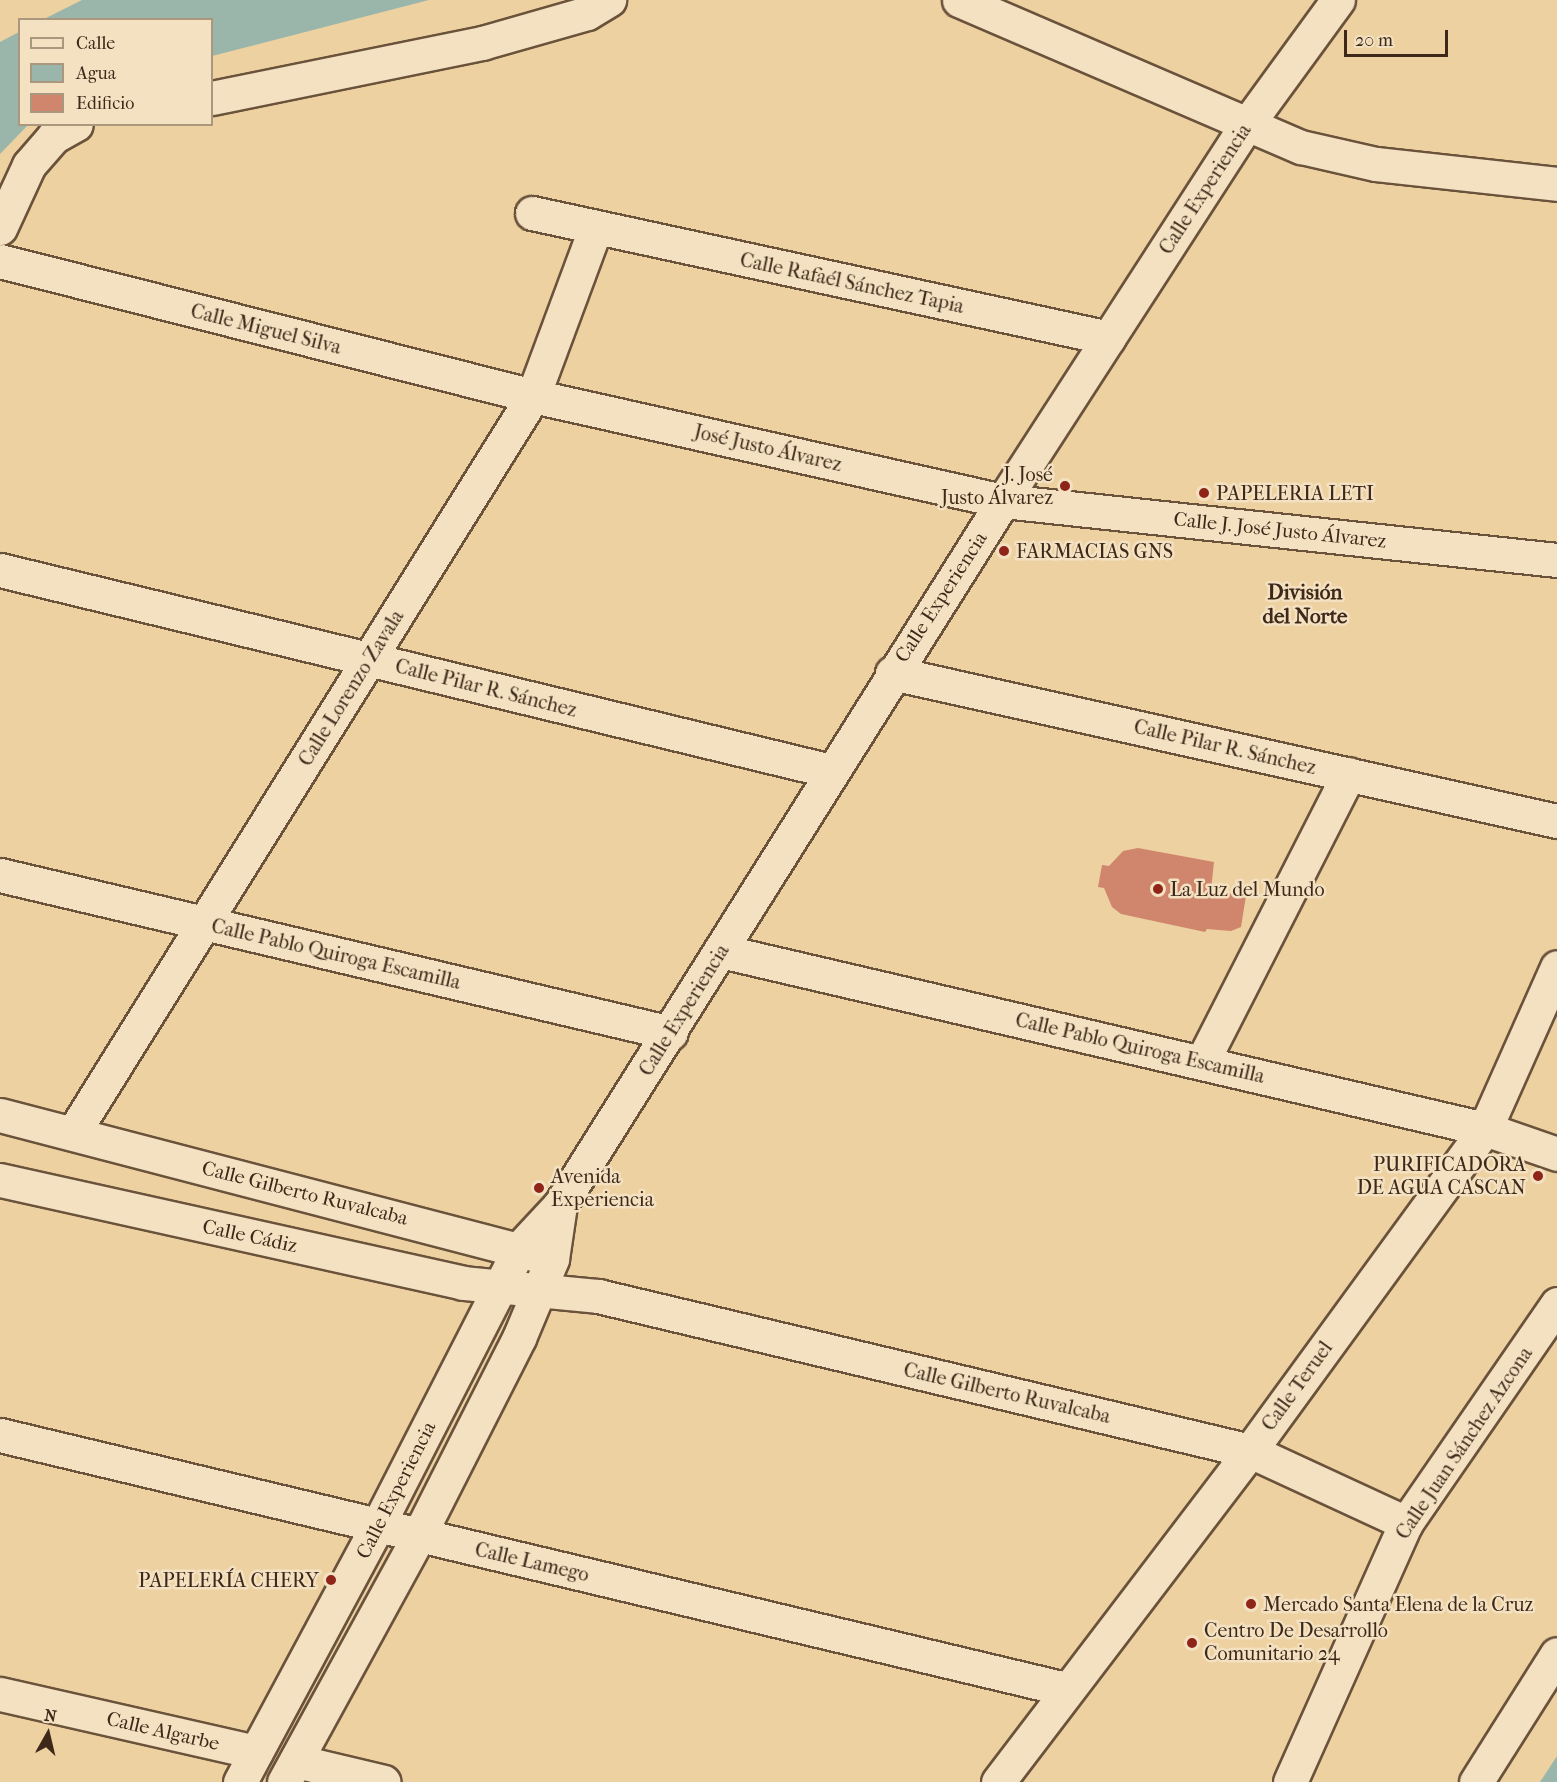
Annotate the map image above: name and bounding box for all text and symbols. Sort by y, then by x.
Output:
legend [18,18,213,126]
scale bar [1347,18,1450,56]
text: 20 m [1355,30,1393,51]
text: Calle [76,33,115,54]
text: Agua [76,63,116,84]
text: Edificio [76,93,134,114]
street label: Calle Experiencia [1154,119,1256,259]
street label: Calle Rafaél Sánchez Tapia [738,248,966,318]
street label: Calle Miguel Silva [188,299,344,359]
street label: José Justo Álvarez [692,419,844,477]
place label: J. José Justo Álvarez [941,462,1053,509]
marker: J. José Justo Álvarez [1058,479,1072,493]
place label: PAPELERIA LETI [1216,481,1374,505]
marker: PAPELERIA LETI [1197,486,1211,500]
street label: Calle J. José Justo Álvarez [1172,507,1388,553]
street label: Calle Experiencia [890,527,992,667]
place label: FARMACIAS GNS [1016,539,1173,563]
marker: FARMACIAS GNS [997,544,1011,558]
district label: División del Norte [1262,579,1348,629]
street label: Calle Lorenzo Zavala [293,606,409,770]
street label: Calle Pilar R. Sánchez [393,654,579,722]
street label: Calle Pilar R. Sánchez [1132,714,1318,780]
place label: La Luz del Mundo [1170,877,1325,901]
marker: La Luz del Mundo [1151,882,1165,896]
street label: Calle Pablo Quiroga Escamilla [209,914,463,994]
street label: Calle Experiencia [634,940,734,1080]
street label: Calle Pablo Quiroga Escamilla [1013,1008,1267,1088]
place label: PURIFICADORA DE AGUA CASCAN [1357,1152,1526,1199]
street label: Calle Gilberto Ruvalcaba [200,1156,410,1230]
place label: Avenida Experiencia [551,1164,654,1211]
marker: PURIFICADORA DE AGUA CASCAN [1531,1169,1545,1183]
marker: Avenida Experiencia [532,1181,546,1195]
street label: Calle Cádiz [200,1214,300,1258]
street label: Calle Teruel [1257,1337,1337,1435]
street label: Calle Juan Sánchez Azcona [1391,1342,1537,1544]
street label: Calle Gilberto Ruvalcaba [901,1358,1113,1428]
street label: Calle Experiencia [351,1417,441,1563]
street label: Calle Lamego [473,1537,591,1587]
place label: PAPELERÍA CHERY [138,1568,319,1592]
marker: PAPELERÍA CHERY [324,1573,338,1587]
place label: Mercado Santa Elena de la Cruz [1263,1592,1533,1616]
marker: Mercado Santa Elena de la Cruz [1244,1597,1258,1611]
place label: Centro De Desarrollo Comunitario 24 [1204,1619,1388,1666]
marker: Centro De Desarrollo Comunitario 24 [1185,1636,1199,1650]
north arrow [18,1704,78,1764]
text: N [43,1705,58,1726]
street label: Calle Algarbe [104,1706,222,1756]

